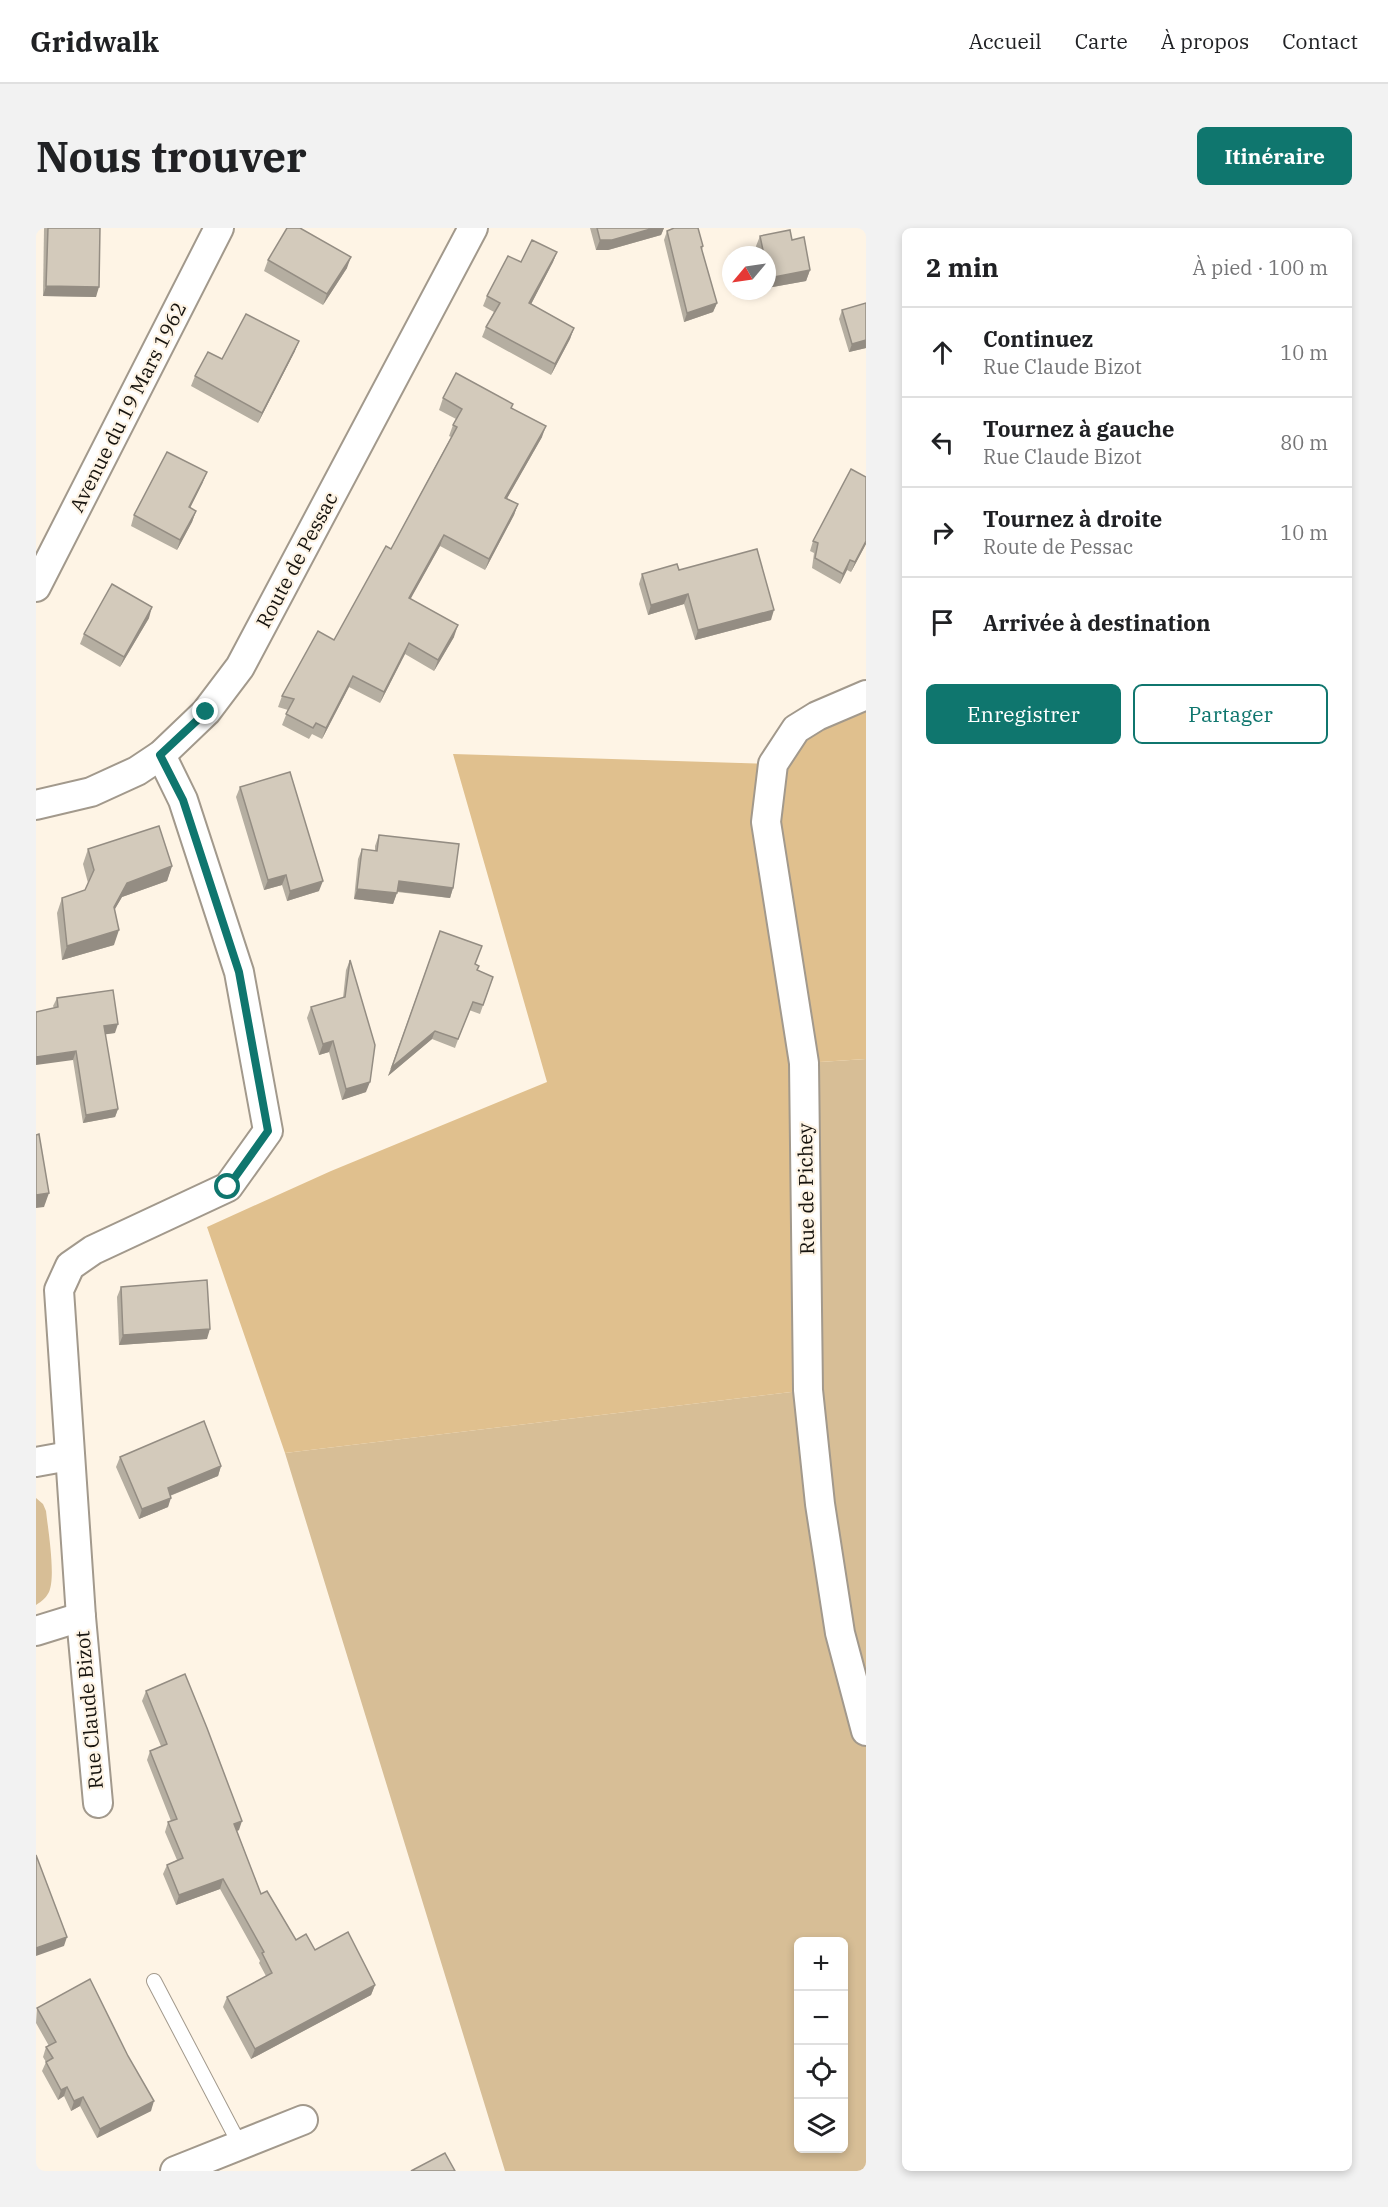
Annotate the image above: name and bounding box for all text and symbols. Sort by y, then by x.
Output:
text: Gridwalk [30,23,159,60]
text: Accueil [969,27,1042,55]
text: Carte [1075,27,1128,55]
text: À propos [1161,27,1249,55]
text: Contact [1282,27,1358,55]
button: Itinéraire [1197,127,1352,185]
text: Nous trouver [36,129,307,184]
north arrow [722,246,776,300]
text: 2 min [926,250,999,284]
text: À pied · 100 m [1193,254,1328,281]
street label: Avenue du 19 Mars 1962 [63,297,192,516]
text: Continuez [983,324,1093,353]
icon: ahead [926,336,959,369]
text: 10 m [1280,339,1328,366]
text: Rue Claude Bizot [983,353,1142,380]
text: Tournez à gauche [983,414,1174,443]
icon: left [926,426,959,459]
text: 80 m [1280,429,1328,456]
text: Rue Claude Bizot [983,443,1142,470]
street label: Route de Pessac [249,487,344,632]
text: Tournez à droite [983,504,1162,533]
icon: right [926,516,959,549]
text: 10 m [1280,519,1328,546]
text: Route de Pessac [983,533,1133,560]
icon: arrive [926,606,959,639]
text: Arrivée à destination [983,608,1211,637]
button: Enregistrer [926,684,1121,744]
button: Partager [1133,684,1328,744]
route end [192,698,218,724]
street label: Rue de Pichey [791,1123,820,1255]
route start [214,1173,240,1199]
street label: Rue Claude Bizot [68,1630,109,1790]
map controls [794,1937,848,2153]
button: + [794,1937,848,1991]
button: − [794,1991,848,2045]
button: locate [794,2045,848,2099]
button: layers [794,2099,848,2153]

